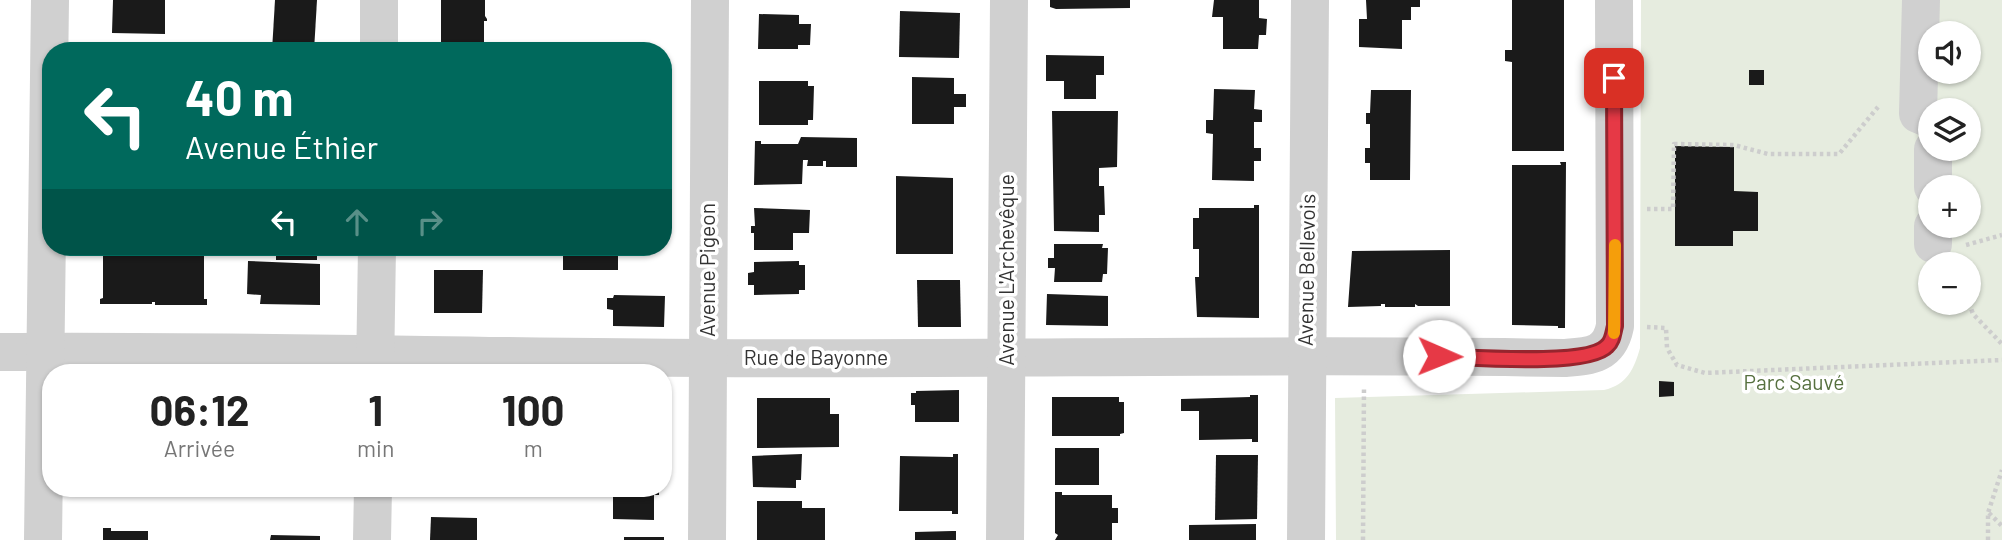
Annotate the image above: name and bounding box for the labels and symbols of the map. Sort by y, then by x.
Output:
pin [1584,48,1644,108]
street label: Avenue L'Archevêque [993,174,1018,366]
street label: Avenue Bellevois [1292,194,1319,346]
street label: Avenue Pigeon [694,203,719,337]
position arrow [1402,319,1476,393]
street label: Rue de Bayonne [744,344,888,369]
park label: Parc Sauvé [1744,369,1844,394]

